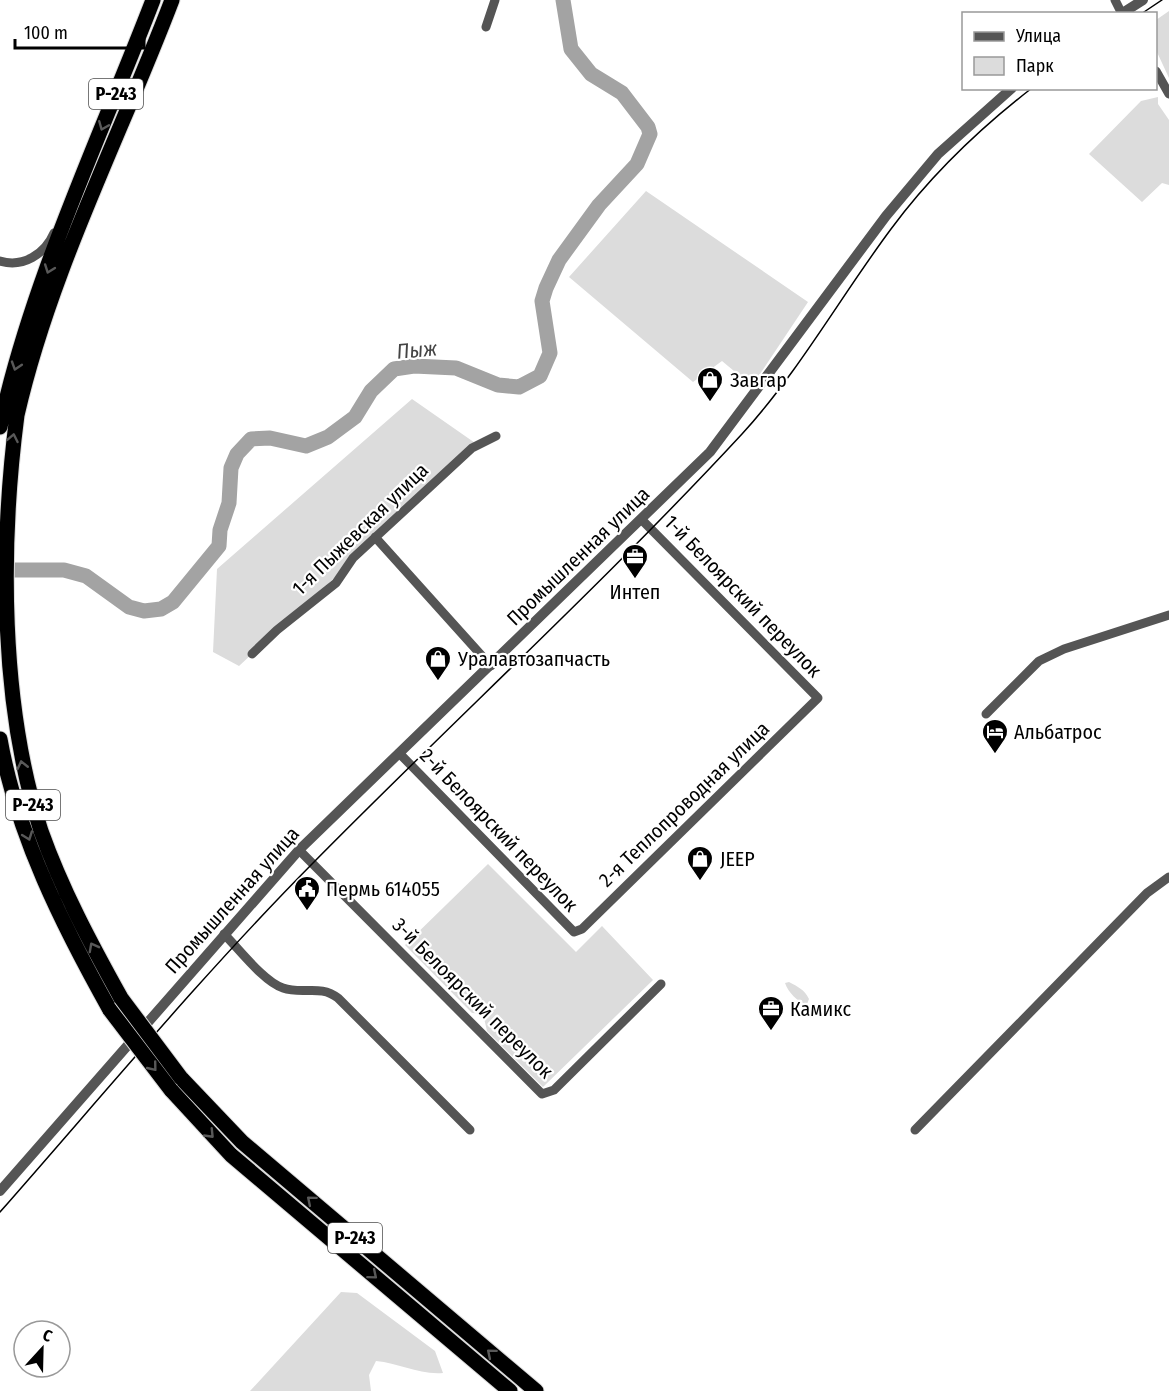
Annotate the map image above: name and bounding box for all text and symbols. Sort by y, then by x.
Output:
scale bar [15,12,144,50]
legend [962,12,1157,90]
text: 100 m [24,22,68,44]
text: Улица [1015,25,1061,47]
text: Парк [1016,55,1054,77]
road number: Р-243 [89,79,143,109]
one-way arrow [98,120,110,131]
one-way arrow [43,263,56,274]
water label: Пыж [396,335,438,365]
one-way arrow [11,360,23,371]
shop icon: Завгар [695,365,725,403]
place label: Завгар [730,368,787,392]
one-way arrow [6,433,19,443]
street label: 1-я Пыжевская улица [287,458,433,600]
street label: Промышленная улица [502,482,654,630]
street label: 1-й Белоярский переулок [659,510,827,682]
office icon: Интеп [620,542,650,580]
place label: Интеп [610,580,660,604]
shop icon: Уралавтозапчасть [423,644,453,682]
place label: Уралавтозапчасть [457,647,610,671]
street label: 2-я Теплопроводная улица [594,716,774,892]
hotel icon: Альбатрос [980,717,1010,755]
place label: Альбатрос [1014,720,1102,744]
street label: 2-й Белоярский переулок [415,744,583,917]
one-way arrow [16,761,29,771]
road number: Р-243 [6,790,60,820]
street label: Промышленная улица [160,822,304,978]
one-way arrow [20,830,33,841]
shop icon: JEEP [685,844,715,882]
place label: JEEP [720,847,755,871]
public building icon: Пермь 614055 [292,874,322,912]
place label: Пермь 614055 [326,877,440,901]
street label: 3-й Белоярский переулок [388,913,559,1084]
one-way arrow [89,943,100,953]
office icon: Камикс [756,994,786,1032]
place label: Камикс [790,997,851,1021]
one-way arrow [146,1060,157,1071]
one-way arrow [203,1127,214,1137]
one-way arrow [307,1196,318,1207]
road number: Р-243 [328,1223,382,1253]
one-way arrow [366,1268,377,1279]
north arrow [12,1319,72,1379]
text: С [40,1325,55,1346]
one-way arrow [487,1349,498,1360]

